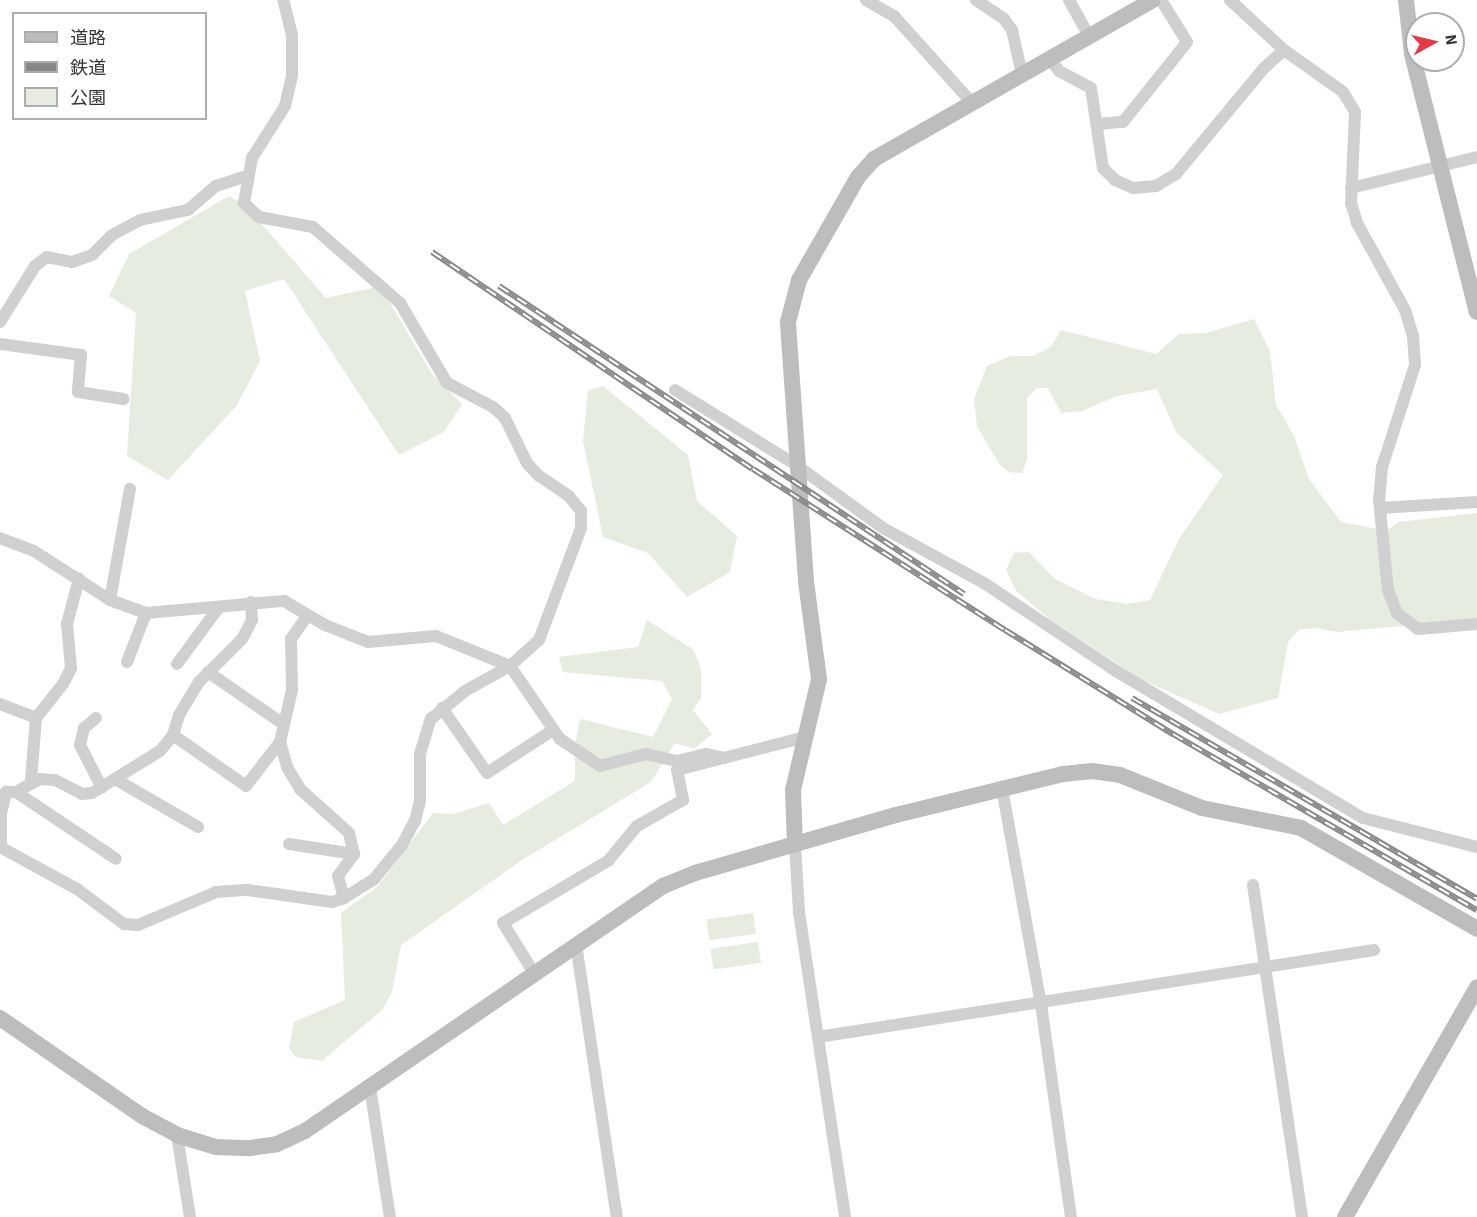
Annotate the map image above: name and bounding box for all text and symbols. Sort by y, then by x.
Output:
legend [12,12,207,120]
north arrow [1405,12,1465,72]
text: 道路 [70,26,106,51]
text: N [1439,33,1462,47]
text: 鉄道 [70,56,106,81]
text: 公園 [70,86,106,111]

